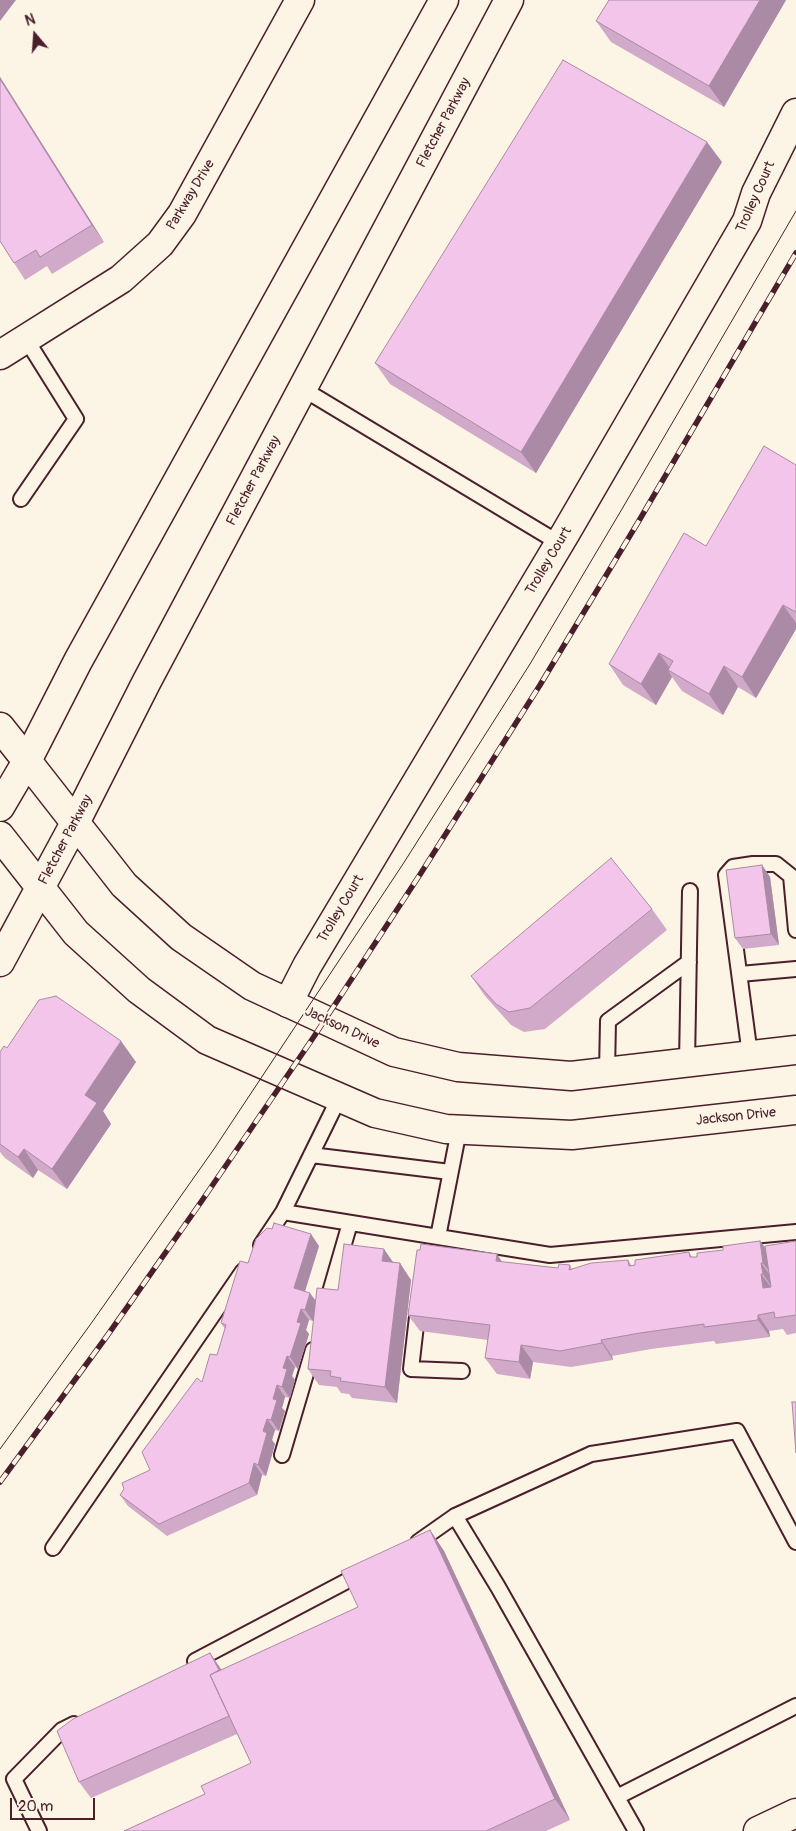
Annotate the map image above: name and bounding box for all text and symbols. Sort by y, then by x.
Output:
north arrow [10,10,60,60]
text: N [23,11,37,30]
street label: Fletcher Parkway [413,75,475,171]
street label: Parkway Drive [163,157,219,233]
street label: Trolley Court [733,159,779,235]
street label: Fletcher Parkway [223,433,285,529]
street label: Trolley Court [522,524,576,598]
street label: Fletcher Parkway [35,792,97,888]
street label: Trolley Court [314,872,368,946]
street label: Jackson Drive [302,1003,382,1053]
street label: Jackson Drive [695,1104,777,1130]
scale bar [12,1788,98,1820]
text: 20 m [18,1797,53,1816]

